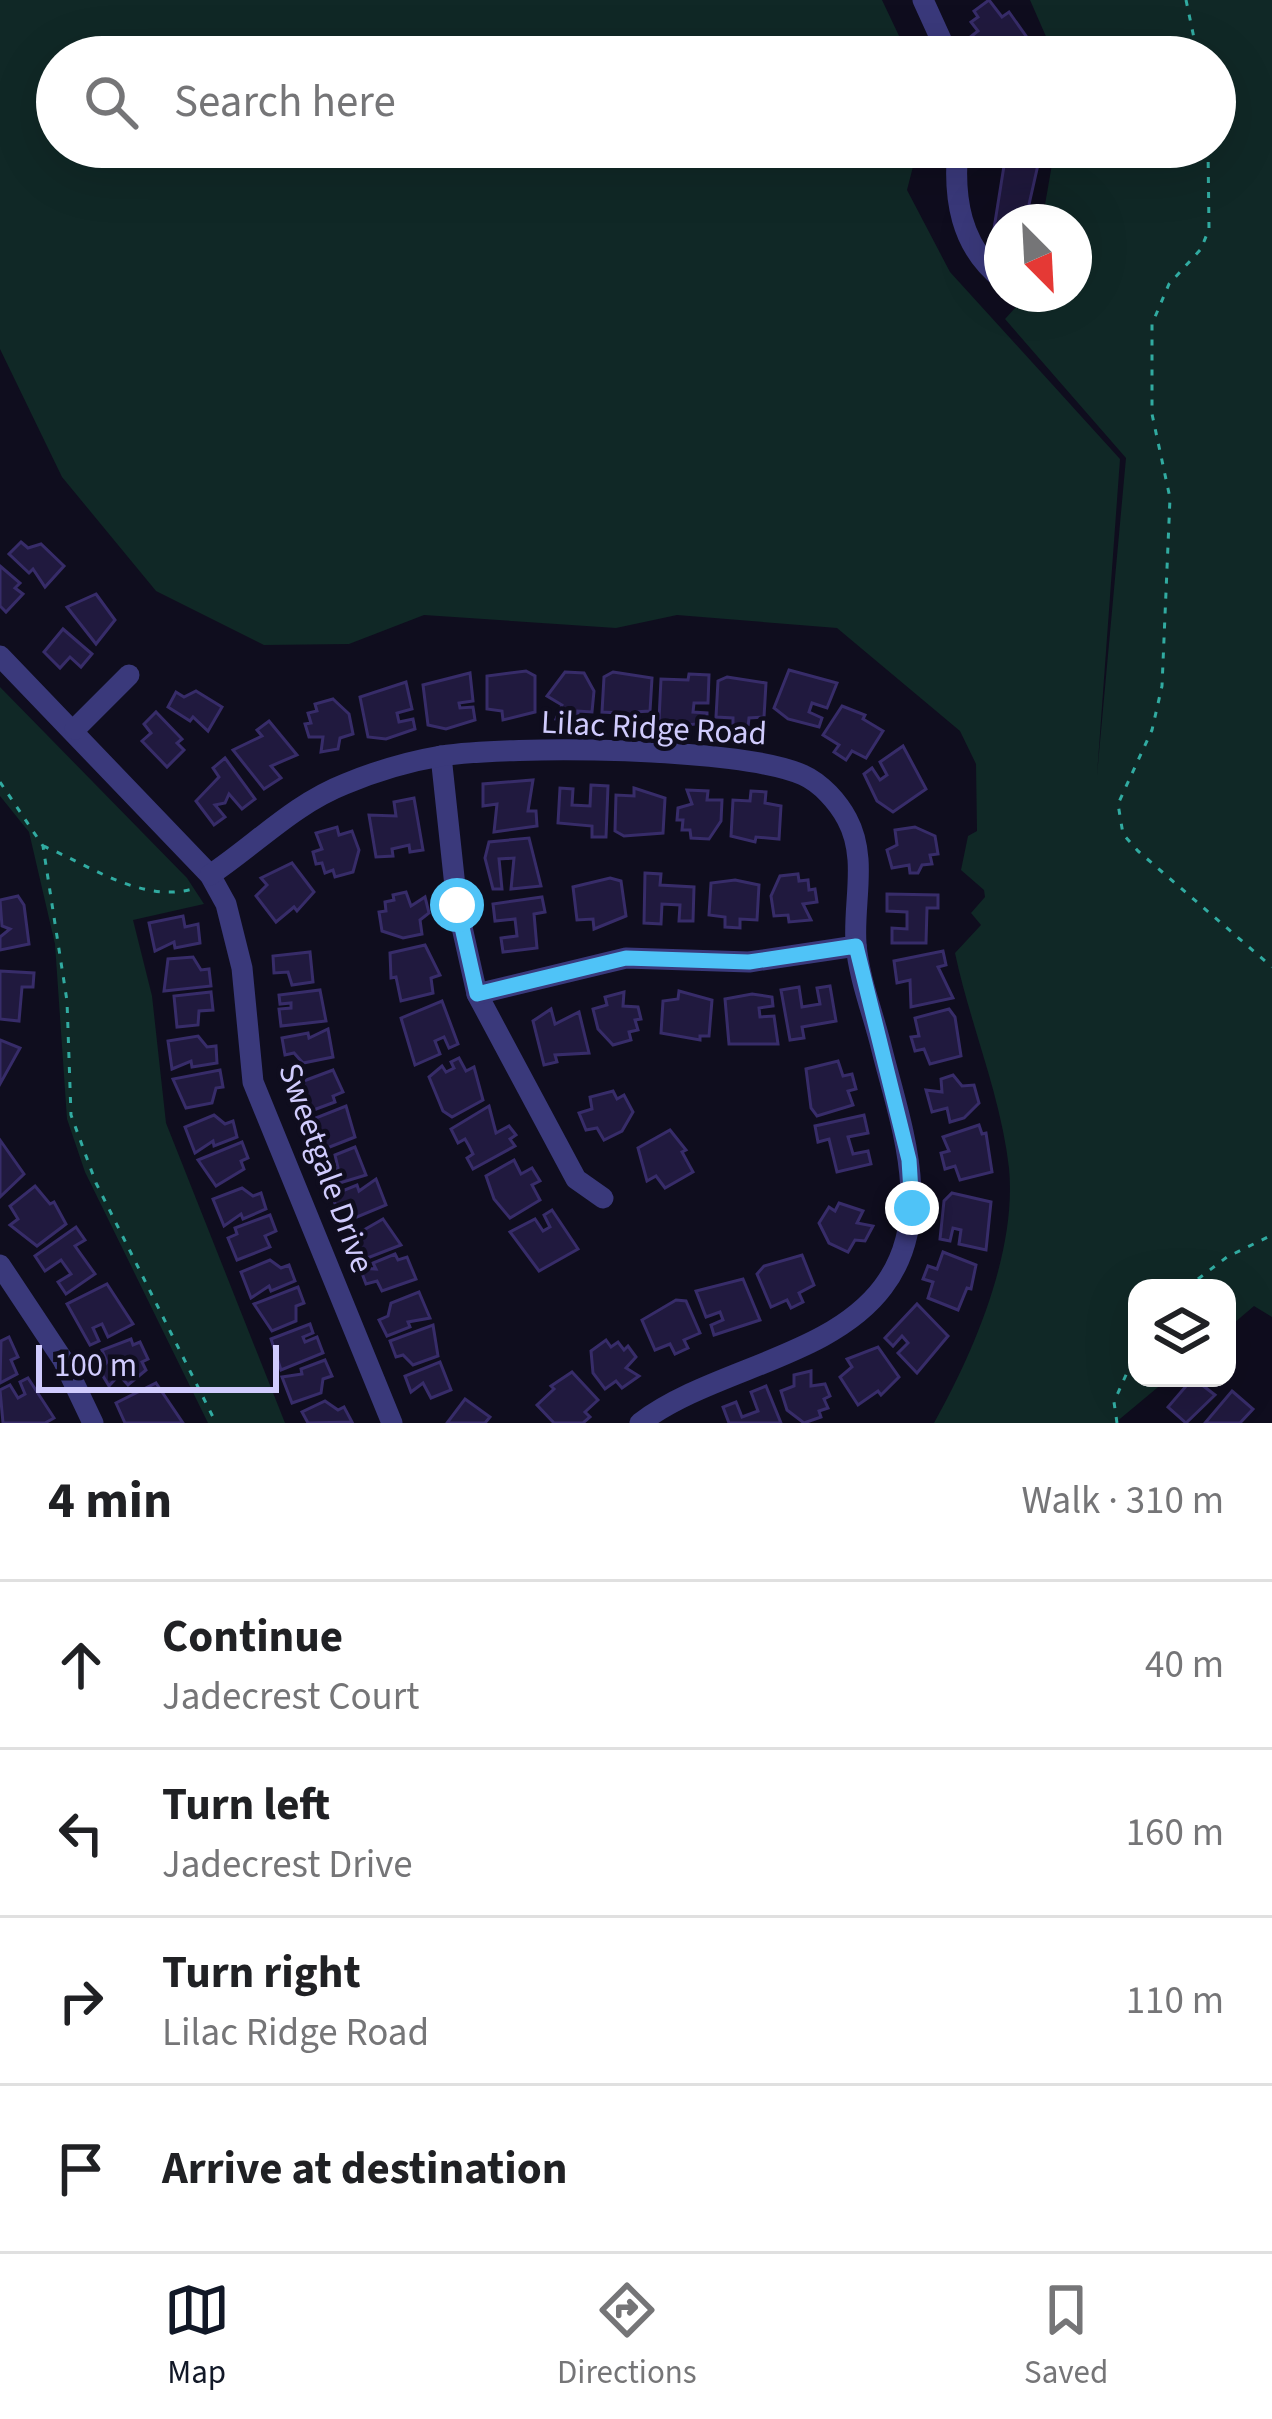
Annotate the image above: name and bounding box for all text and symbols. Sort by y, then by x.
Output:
search box [36,36,1236,168]
icon: search [78,69,144,135]
text: Search here [174,70,396,134]
north arrow [984,204,1092,312]
street label: Lilac Ridge Road [540,699,768,757]
route start [430,878,484,932]
street label: Sweetgale Drive [266,1057,386,1279]
route end [885,1181,939,1235]
map controls [1128,1279,1236,1387]
button: layers [1128,1279,1236,1387]
scale bar [36,1339,279,1392]
text: 100 m [54,1342,137,1389]
text: 4 min [48,1465,172,1537]
text: Walk · 310 m [1021,1473,1224,1529]
text: Continue [162,1605,343,1669]
icon: ahead [48,1632,114,1698]
text: 40 m [1145,1637,1224,1693]
text: Jadecrest Court [162,1669,419,1725]
text: Turn left [162,1773,330,1837]
icon: left [48,1800,114,1866]
text: 160 m [1126,1805,1224,1861]
text: Jadecrest Drive [162,1837,413,1893]
text: Turn right [162,1941,361,2005]
icon: right [48,1968,114,2034]
text: 110 m [1126,1973,1224,2029]
text: Lilac Ridge Road [162,2005,429,2061]
icon: arrive [48,2136,114,2202]
text: Arrive at destination [162,2137,567,2201]
tab: Map [164,2277,230,2396]
tab: Directions [557,2277,697,2396]
tab: Saved [1024,2277,1108,2396]

